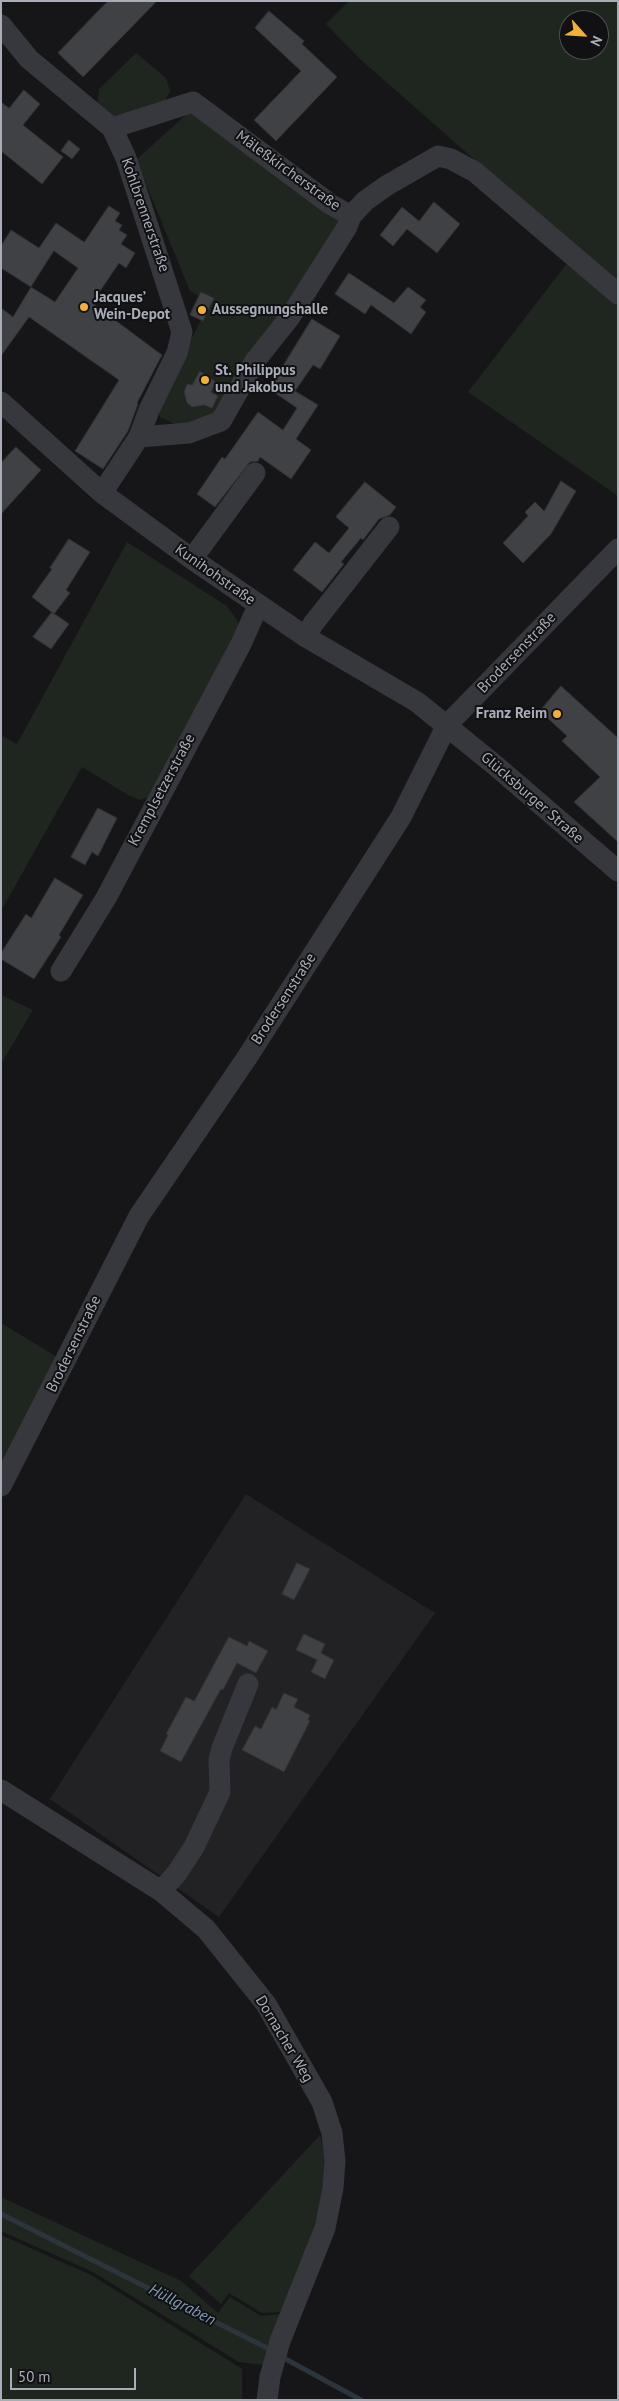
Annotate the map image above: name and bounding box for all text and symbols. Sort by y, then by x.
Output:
north arrow [559,10,609,60]
text: N [586,33,607,49]
street label: Mäleßkircherstraße [232,127,344,215]
street label: Kohlbrennerstraße [117,156,173,274]
place label: Jacques’ Wein-Depot [94,289,170,324]
marker: Jacques’ Wein-Depot [78,301,90,313]
place label: Aussegnungshalle [212,301,328,319]
marker: Aussegnungshalle [196,304,208,316]
place label: St. Philippus und Jakobus [215,362,296,397]
marker: St. Philippus und Jakobus [199,374,211,386]
street label: Kunihohstraße [171,541,259,609]
street label: Brodersenstraße [474,609,560,697]
place label: Franz Reim [476,705,547,723]
marker: Franz Reim [551,708,563,720]
street label: Kremplsetzerstraße [125,731,199,849]
street label: Glücksburger Straße [477,749,587,847]
street label: Brodersenstraße [248,950,320,1048]
street label: Brodersenstraße [43,1293,105,1395]
street label: Dornacher Weg [251,1993,317,2085]
water label: Hüllgraben [145,2280,219,2330]
scale bar [12,2358,139,2390]
text: 50 m [18,2367,51,2386]

